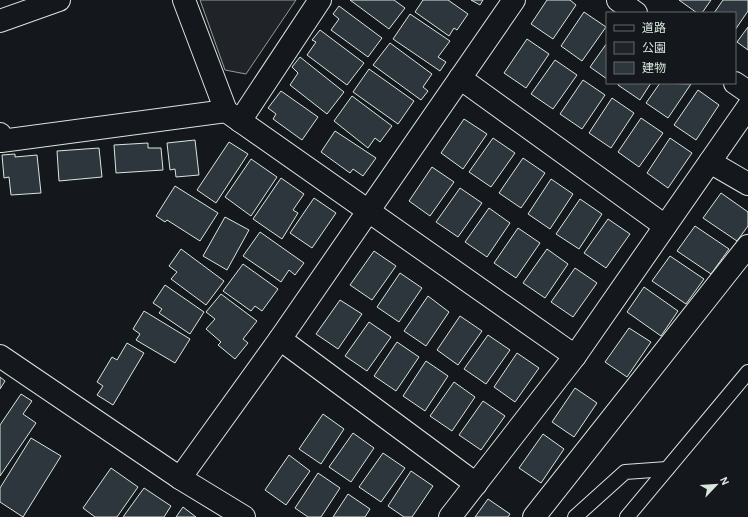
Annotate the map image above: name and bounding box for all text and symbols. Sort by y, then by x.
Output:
legend [606,12,736,84]
text: 道路 [642,21,666,34]
text: 公園 [642,42,666,54]
text: 建物 [642,61,666,74]
north arrow [696,465,736,505]
text: N [718,475,731,487]

